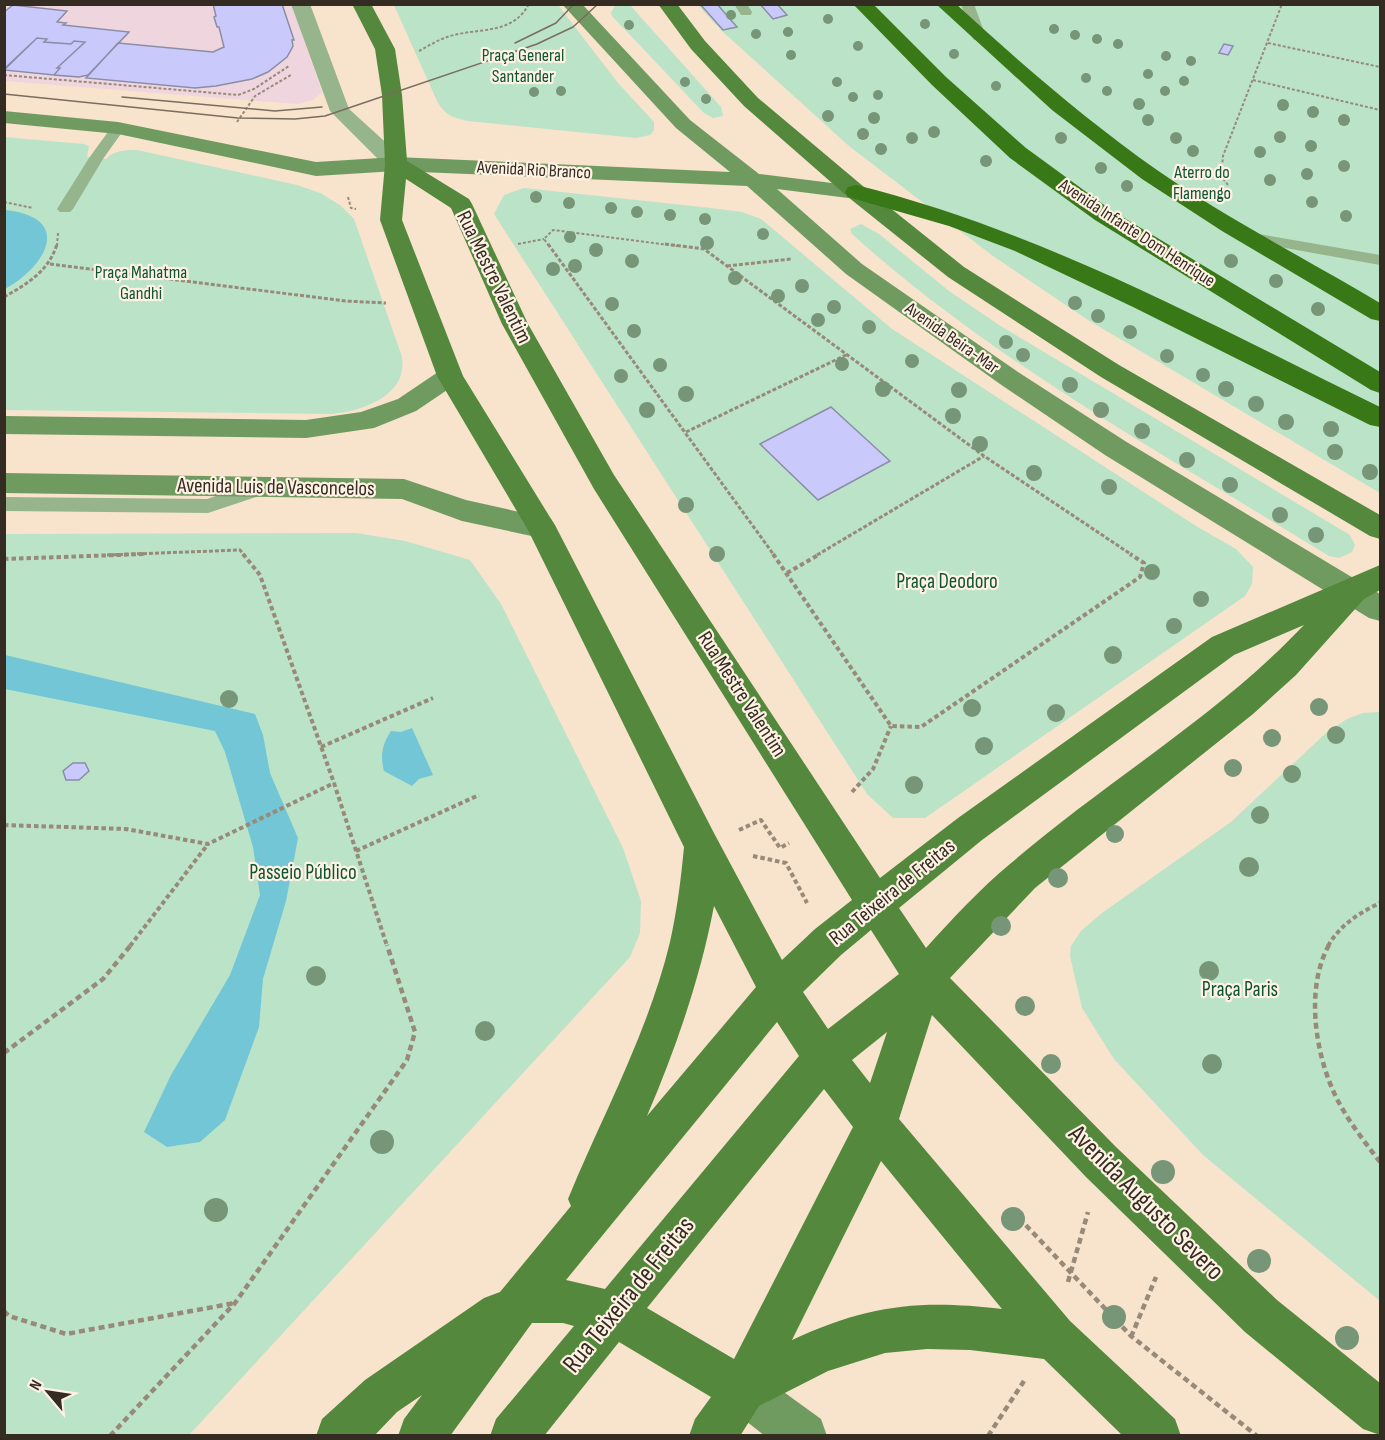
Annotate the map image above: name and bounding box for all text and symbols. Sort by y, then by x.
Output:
park label: Praça General Santander [482,45,564,87]
street label: Avenida Rio Branco [476,156,591,183]
park label: Aterro do Flamengo [1173,162,1231,204]
street label: Avenida Infante Dom Henrique [1054,174,1219,291]
street label: Rua Mestre Valentim [451,207,537,347]
park label: Praça Mahatma Gandhi [95,262,187,304]
street label: Avenida Beira-Mar [900,297,1003,378]
street label: Avenida Luis de Vasconcelos [176,473,375,501]
park label: Praça Deodoro [896,569,998,594]
street label: Rua Mestre Valentim [692,627,792,761]
street label: Rua Teixeira de Freitas [824,834,960,950]
park label: Passeio Público [249,860,357,885]
park label: Praça Paris [1202,977,1278,1002]
street label: Avenida Augusto Severo [1061,1118,1230,1287]
street label: Rua Teixeira de Freitas [557,1211,701,1379]
north arrow [18,1362,78,1422]
text: N [26,1377,47,1394]

